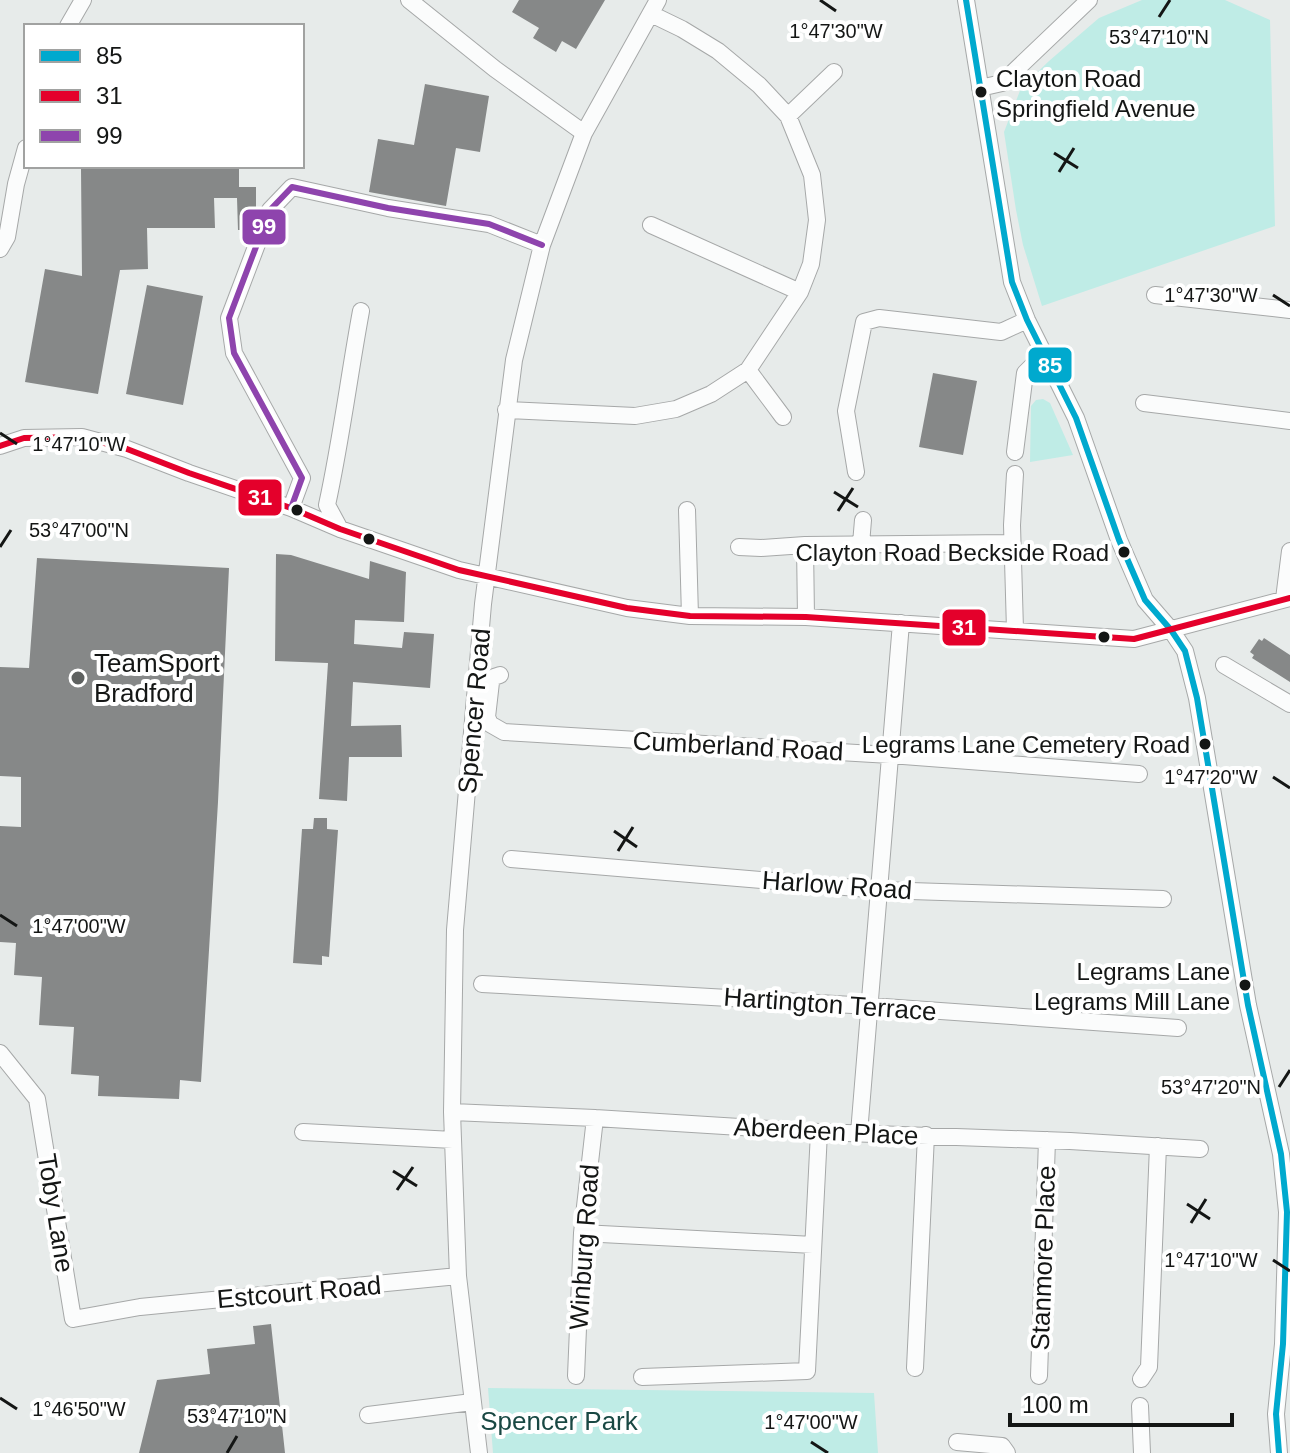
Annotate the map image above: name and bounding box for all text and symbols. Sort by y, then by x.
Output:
text: 1°47'30"W [789,20,883,42]
legend [24,24,304,168]
text: 53°47'10"N [1109,26,1209,48]
text: 85 [96,42,123,69]
place label: Clayton Road Springfield Avenue [996,65,1196,122]
text: 31 [96,82,123,109]
marker: Clayton Road Springfield Avenue [973,84,989,100]
text: 99 [96,122,123,149]
line badge: 99 [241,208,287,246]
text: 99 [252,214,276,239]
text: 1°47'30"W [1164,284,1258,306]
line badge: 85 [1027,346,1073,384]
text: 85 [1038,353,1062,378]
text: 1°47'10"W [32,433,126,455]
line badge: 31 [237,478,283,517]
text: 31 [248,485,272,510]
unlabelled marker [289,502,305,518]
text: 53°47'00"N [29,519,129,541]
unlabelled marker [361,531,377,547]
place label: Clayton Road Beckside Road [795,539,1109,566]
marker: Clayton Road Beckside Road [1116,544,1132,560]
line badge: 31 [941,608,987,647]
text: 31 [952,615,976,640]
street label: Spencer Road [452,627,496,795]
unlabelled marker [1096,629,1112,645]
place label: TeamSport Bradford [94,648,220,708]
marker: TeamSport Bradford [69,669,87,687]
street label: Cumberland Road [632,725,844,767]
place label: Legrams Lane Cemetery Road [862,731,1190,758]
marker: Legrams Lane Cemetery Road [1197,736,1213,752]
text: 1°47'20"W [1164,766,1258,788]
street label: Harlow Road [761,865,913,905]
text: 1°47'00"W [32,915,126,937]
place label: Legrams Lane Legrams Mill Lane [1034,958,1230,1015]
marker: Legrams Lane Legrams Mill Lane [1237,977,1253,993]
street label: Hartington Terrace [723,982,937,1026]
text: 53°47'20"N [1161,1076,1261,1098]
street label: Aberdeen Place [733,1111,919,1151]
street label: Toby Lane [32,1151,80,1275]
street label: Winburg Road [563,1163,605,1331]
street label: Stanmore Place [1025,1165,1061,1351]
text: 1°47'10"W [1164,1249,1258,1271]
street label: Estcourt Road [216,1270,382,1314]
scale bar [1010,1377,1232,1427]
text: 100 m [1022,1391,1089,1418]
text: 1°46'50"W [32,1398,126,1420]
text: 53°47'10"N [187,1405,287,1427]
park label: Spencer Park [480,1406,639,1436]
text: 1°47'00"W [764,1411,858,1433]

